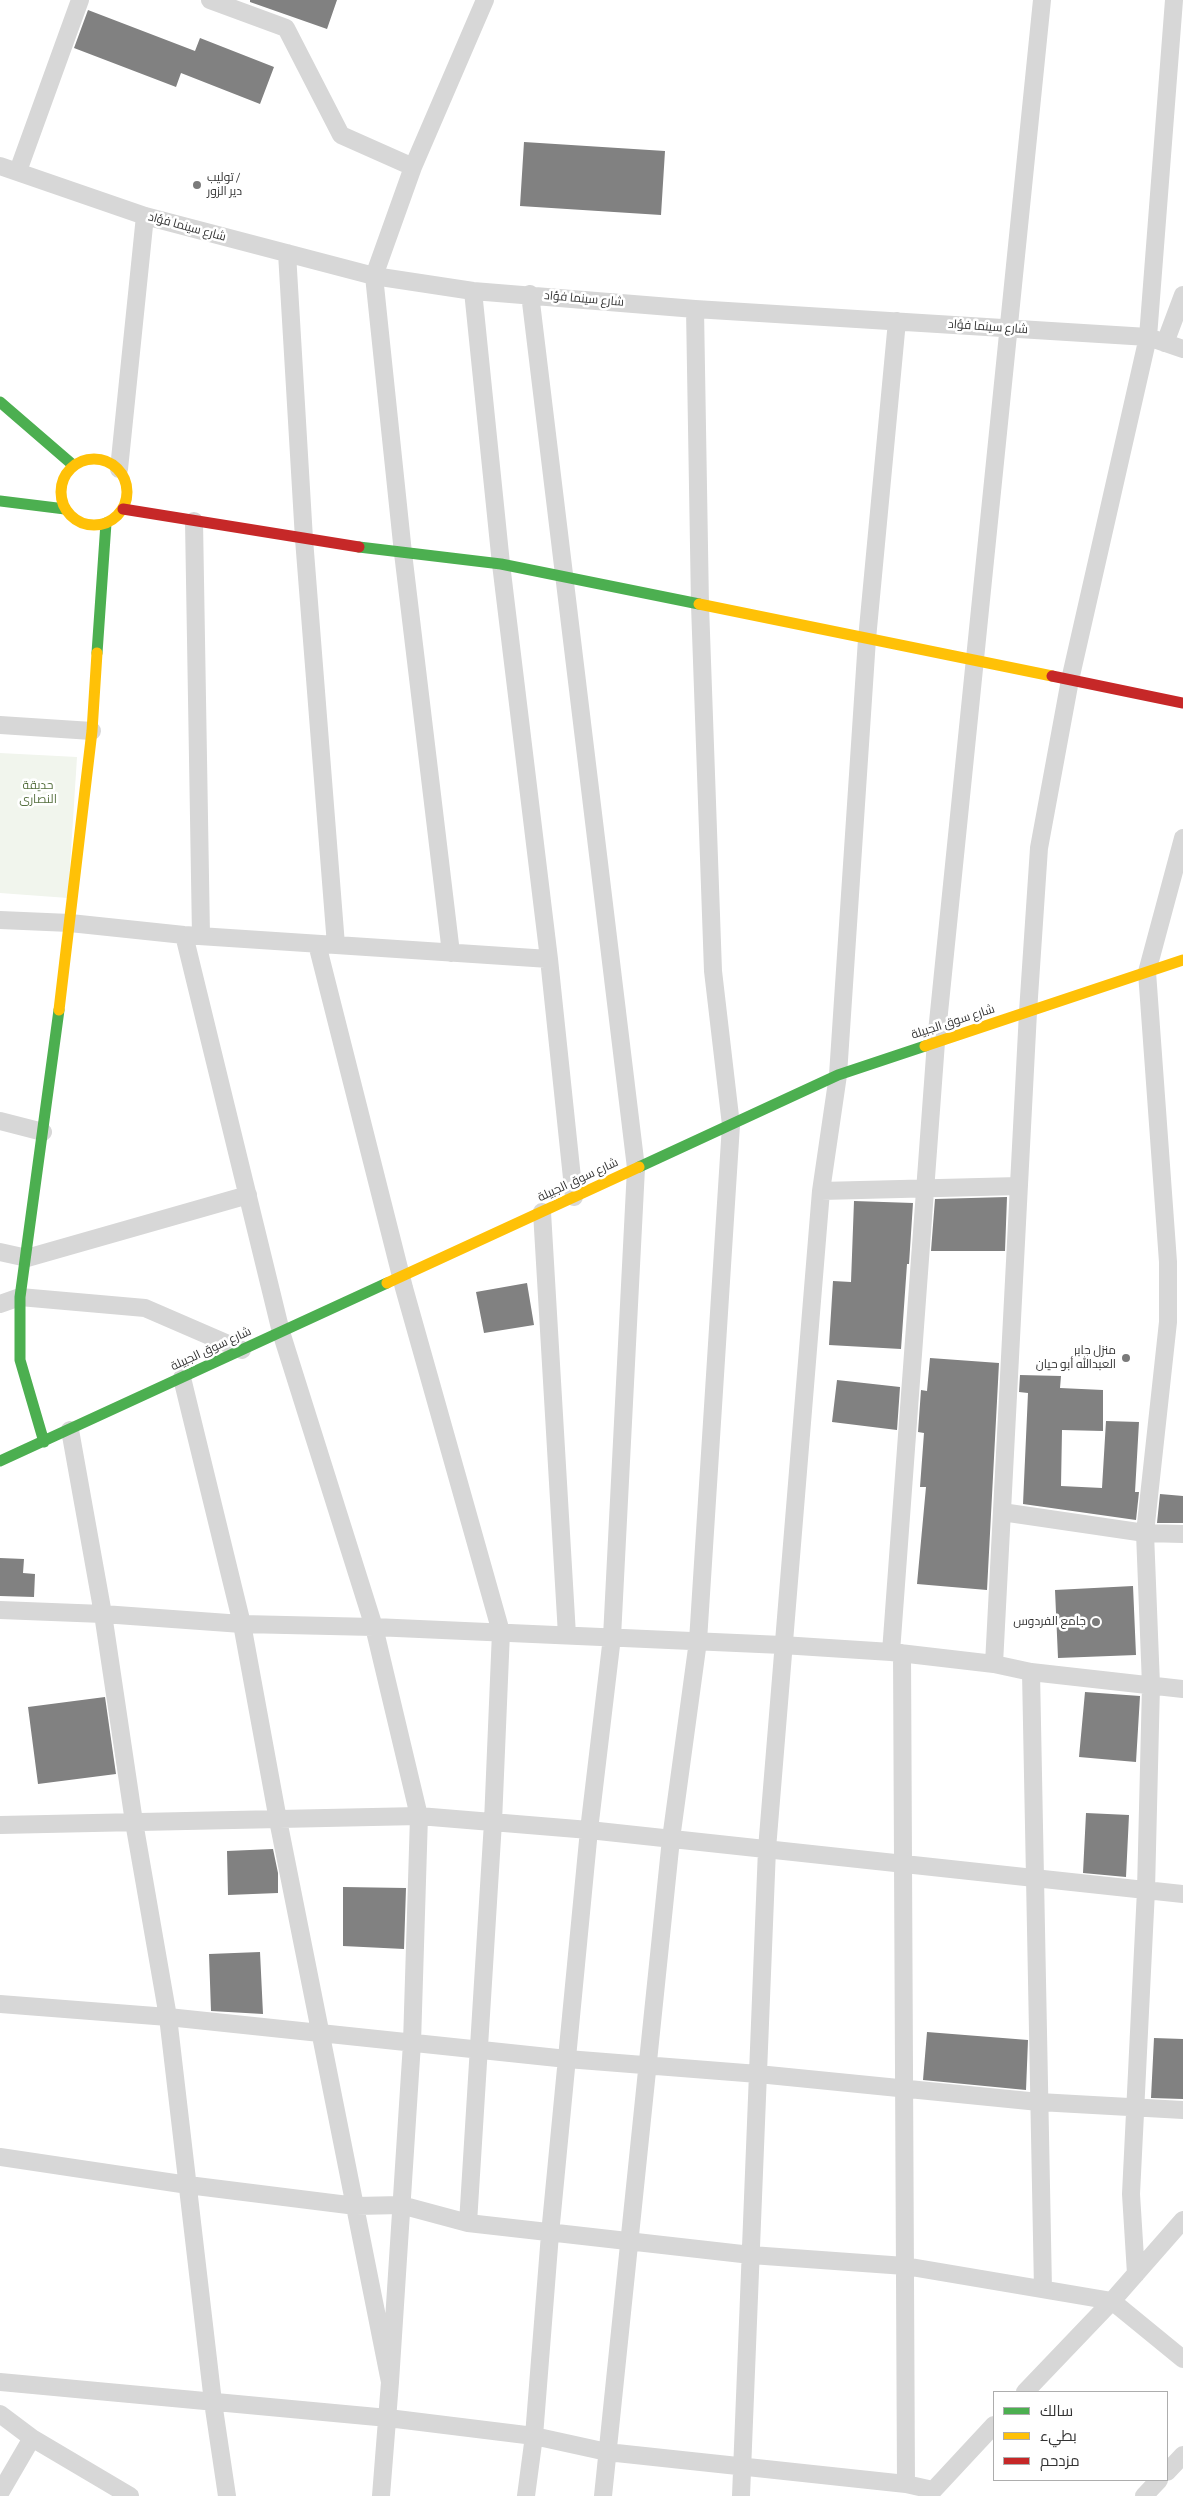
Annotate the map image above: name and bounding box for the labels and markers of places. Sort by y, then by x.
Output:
place label: توليب / دير الزور [207,171,242,199]
marker: توليب / دير الزور [191,179,203,191]
place label: منزل جابر العبدالله أبو حيان [1036,1344,1116,1372]
marker: منزل جابر العبدالله أبو حيان [1120,1352,1132,1364]
place label: جامع الفردوس [1013,1615,1086,1629]
marker: جامع الفردوس [1090,1616,1102,1628]

